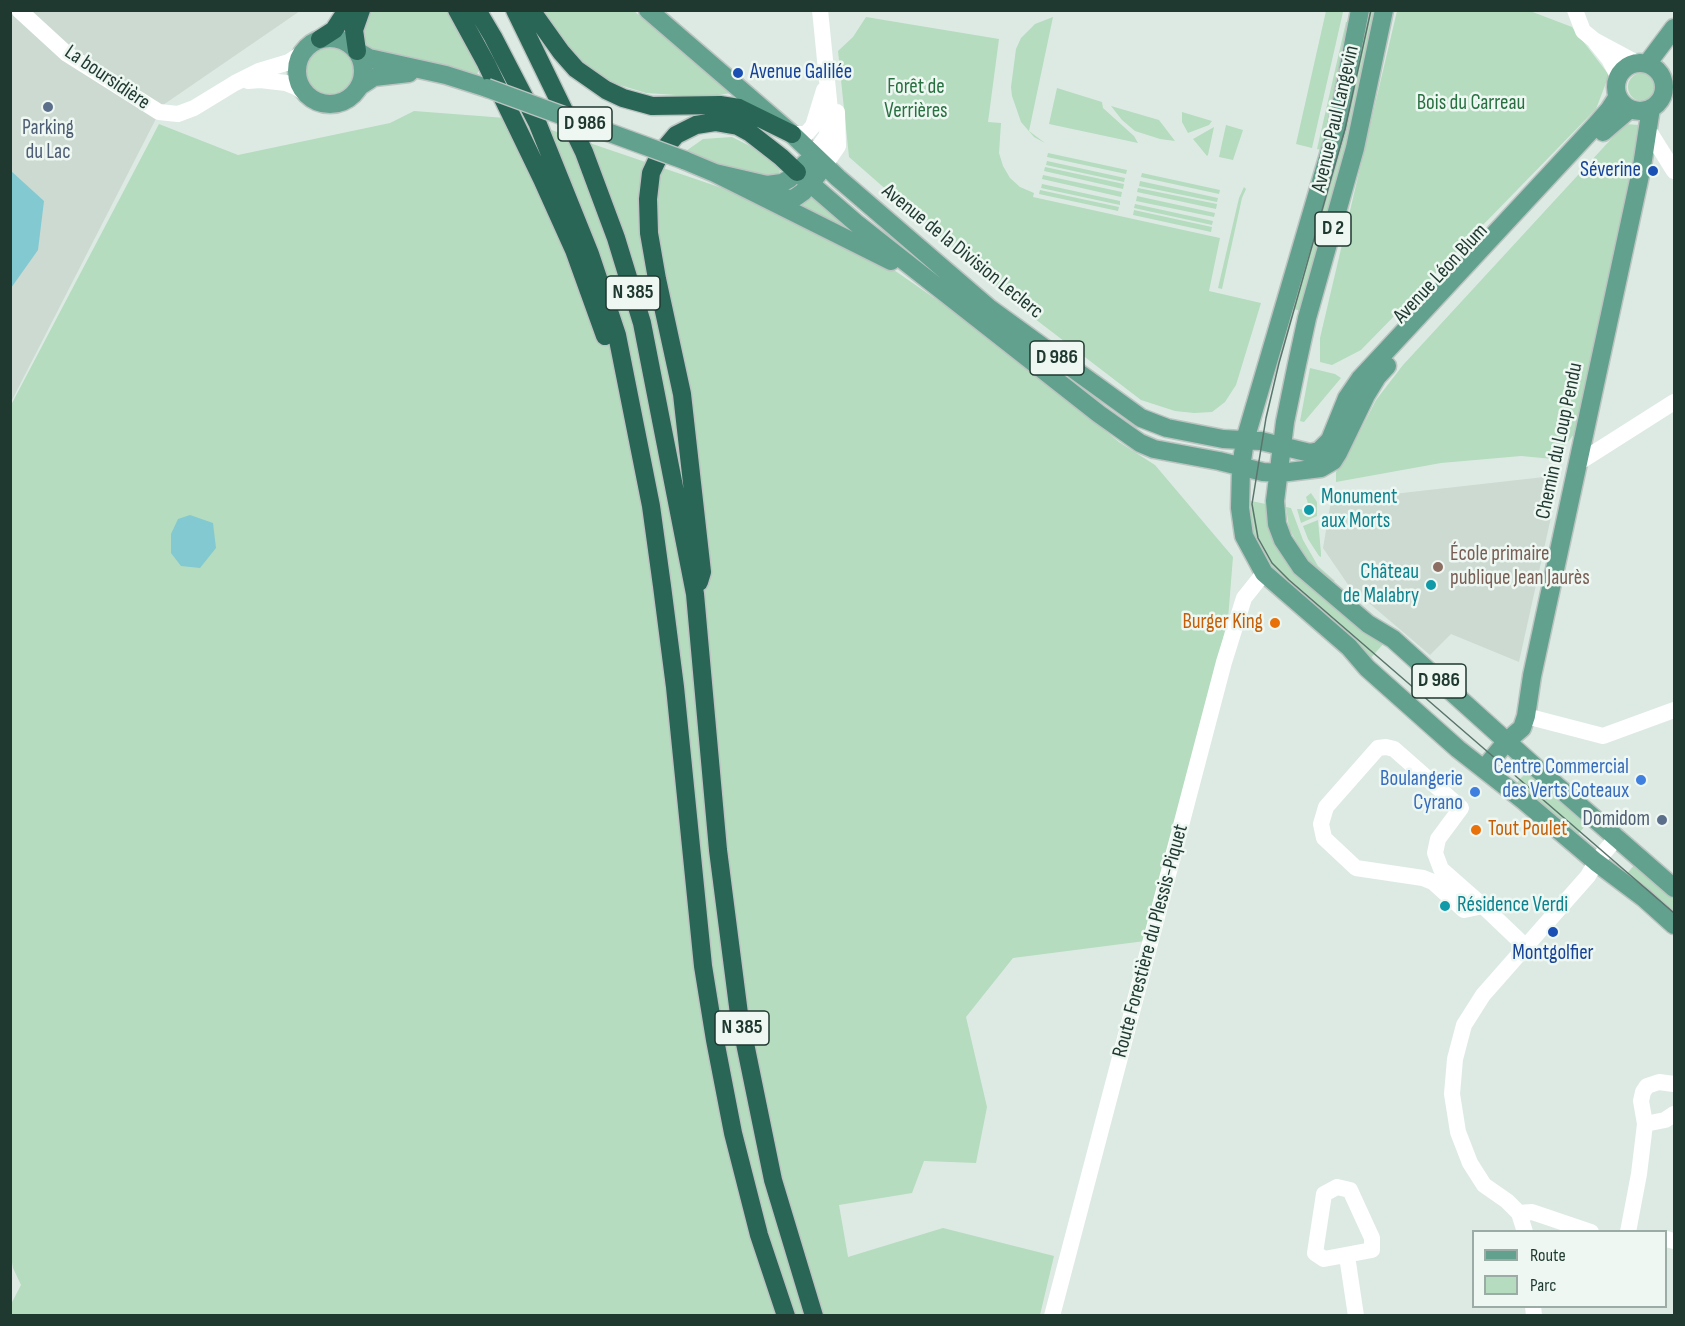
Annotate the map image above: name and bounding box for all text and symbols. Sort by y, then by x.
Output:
street label: La boursidière [59,40,155,116]
street label: Avenue Paul Langevin [1307,43,1365,195]
place label: Avenue Galilée [750,60,852,86]
marker: Avenue Galilée [731,66,745,80]
park label: Forêt de Verrières [884,75,948,125]
park label: Bois du Carreau [1417,91,1525,117]
marker: Parking du Lac [41,100,55,114]
road number: D 986 [558,107,612,141]
place label: Parking du Lac [22,116,74,166]
place label: Séverine [1580,158,1641,184]
marker: Séverine [1646,164,1660,178]
street label: Avenue de la Division Leclerc [876,179,1048,325]
road number: D 2 [1315,212,1351,246]
street label: Avenue Léon Blum [1388,219,1494,329]
road number: N 385 [606,276,660,310]
road number: D 986 [1030,341,1084,375]
street label: Chemin du Loup Pendu [1531,361,1589,521]
place label: Monument aux Morts [1321,485,1397,535]
marker: Monument aux Morts [1302,503,1316,517]
place label: École primaire publique Jean Jaurès [1450,542,1590,592]
place label: Château de Malabry [1343,560,1419,610]
marker: École primaire publique Jean Jaurès [1431,560,1445,574]
marker: Château de Malabry [1424,578,1438,592]
place label: Burger King [1182,610,1263,636]
marker: Burger King [1268,616,1282,630]
road number: D 986 [1412,664,1466,698]
place label: Centre Commercial des Verts Coteaux [1493,755,1629,805]
place label: Boulangerie Cyrano [1380,767,1463,817]
marker: Centre Commercial des Verts Coteaux [1634,773,1648,787]
marker: Boulangerie Cyrano [1468,785,1482,799]
place label: Domidom [1583,807,1650,833]
marker: Domidom [1655,813,1669,827]
place label: Tout Poulet [1488,817,1567,843]
street label: Route Forestière du Plessis-Piquet [1108,822,1194,1060]
marker: Tout Poulet [1469,823,1483,837]
place label: Résidence Verdi [1457,893,1568,919]
marker: Résidence Verdi [1438,899,1452,913]
marker: Montgolfier [1546,925,1560,939]
place label: Montgolfier [1512,941,1594,967]
road number: N 385 [715,1011,769,1045]
legend [1472,1230,1667,1308]
text: Route [1530,1245,1566,1266]
text: Parc [1530,1275,1556,1296]

